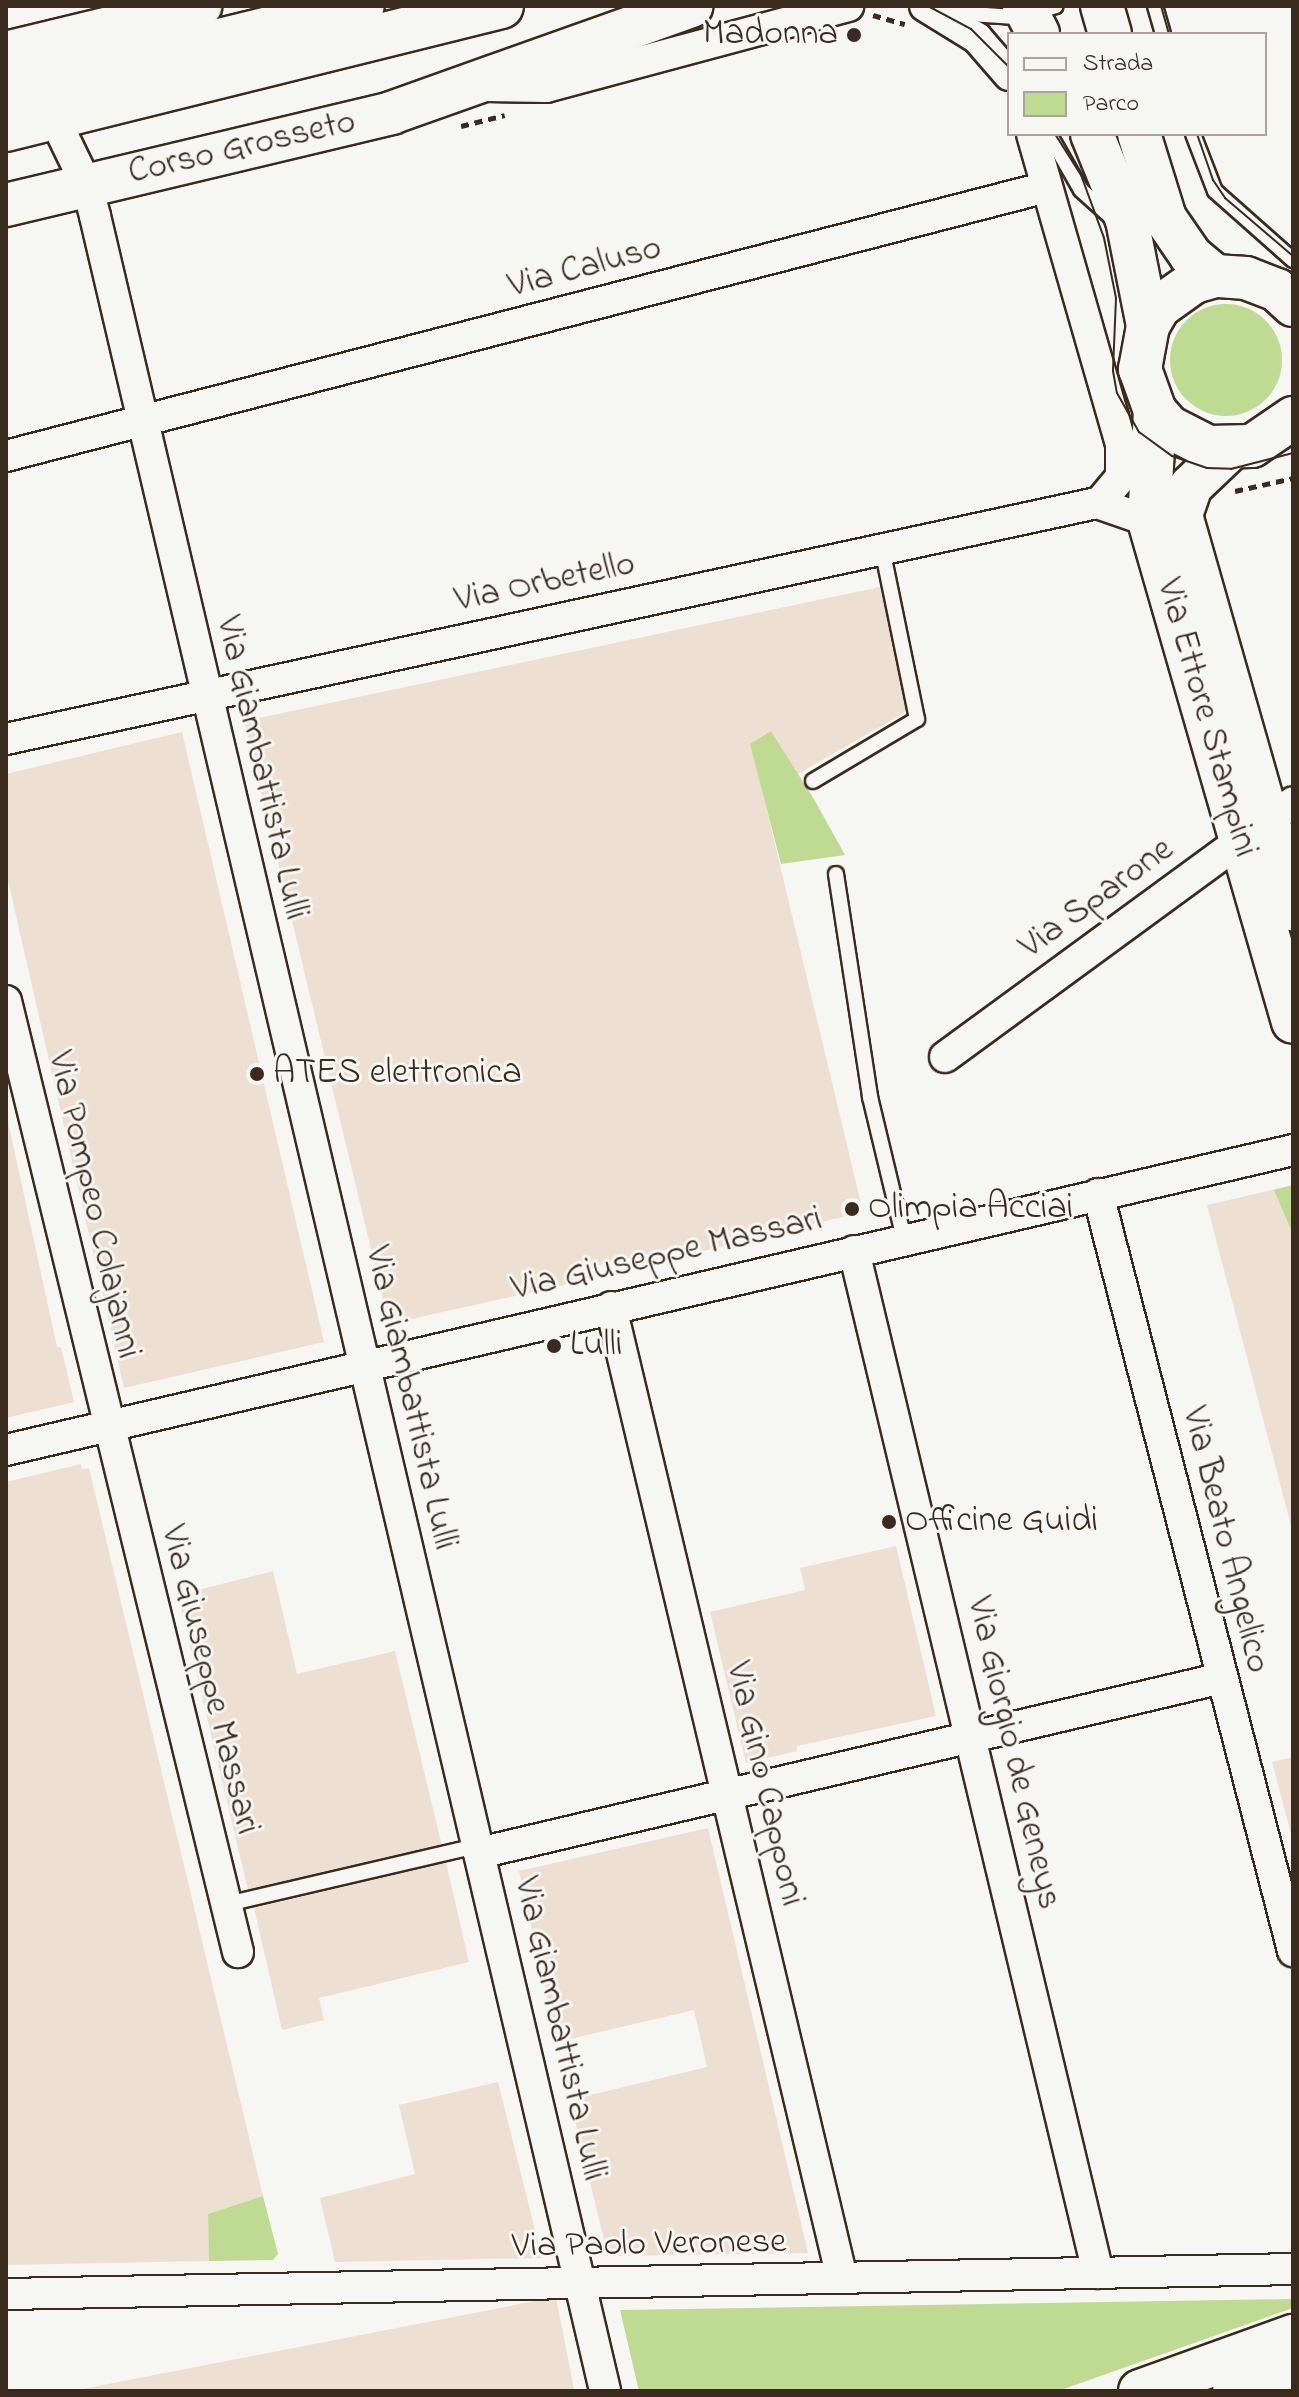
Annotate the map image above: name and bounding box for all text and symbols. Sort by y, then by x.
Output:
place label: Madonna [703,13,838,57]
marker: Madonna [845,26,863,44]
legend [1007,32,1267,136]
text: Strada [1083,47,1153,82]
text: Parco [1083,87,1139,122]
street label: Corso Grosseto [124,101,360,195]
street label: Via Caluso [504,227,666,309]
street label: Via Orbetello [451,543,639,623]
street label: Via Ettore Stampini [1146,574,1266,862]
street label: Via Giambattista Lulli [205,612,317,924]
street label: Via Sparone [1012,829,1182,969]
street label: Via Pompeo Colajanni [37,1047,149,1363]
place label: ATES elettronica [273,1052,522,1096]
marker: ATES elettronica [248,1065,266,1083]
place label: Olimpia Acciai [868,1187,1073,1231]
street label: Via Giuseppe Massari [508,1198,826,1312]
marker: Olimpia Acciai [843,1200,861,1218]
street label: Via Giambattista Lulli [354,1242,466,1554]
place label: Lulli [570,1324,622,1368]
marker: Lulli [545,1337,563,1355]
street label: Via Beato Angelico [1171,1402,1279,1678]
place label: Officine Guidi [905,1500,1098,1544]
marker: Officine Guidi [880,1513,898,1531]
street label: Via Giuseppe Massari [150,1521,268,1839]
street label: Via Giorgio de Geneys [956,1593,1070,1913]
street label: Via Gino Capponi [715,1658,813,1910]
street label: Via Giambattista Lulli [503,1873,615,2185]
street label: Via Paolo Veronese [511,2221,787,2269]

